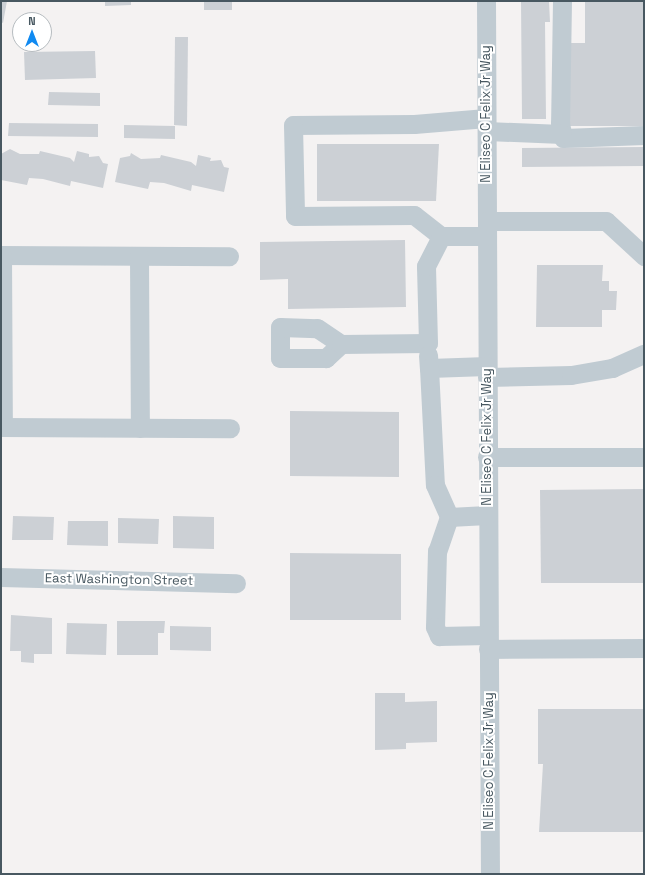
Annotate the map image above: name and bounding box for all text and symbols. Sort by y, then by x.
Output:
north arrow [12,12,52,52]
text: N [28,14,36,28]
street label: N Eliseo C Felix Jr Way [478,45,494,183]
street label: N Eliseo C Felix Jr Way [479,368,495,506]
street label: East Washington Street [45,571,193,589]
street label: N Eliseo C Felix Jr Way [481,692,497,830]

